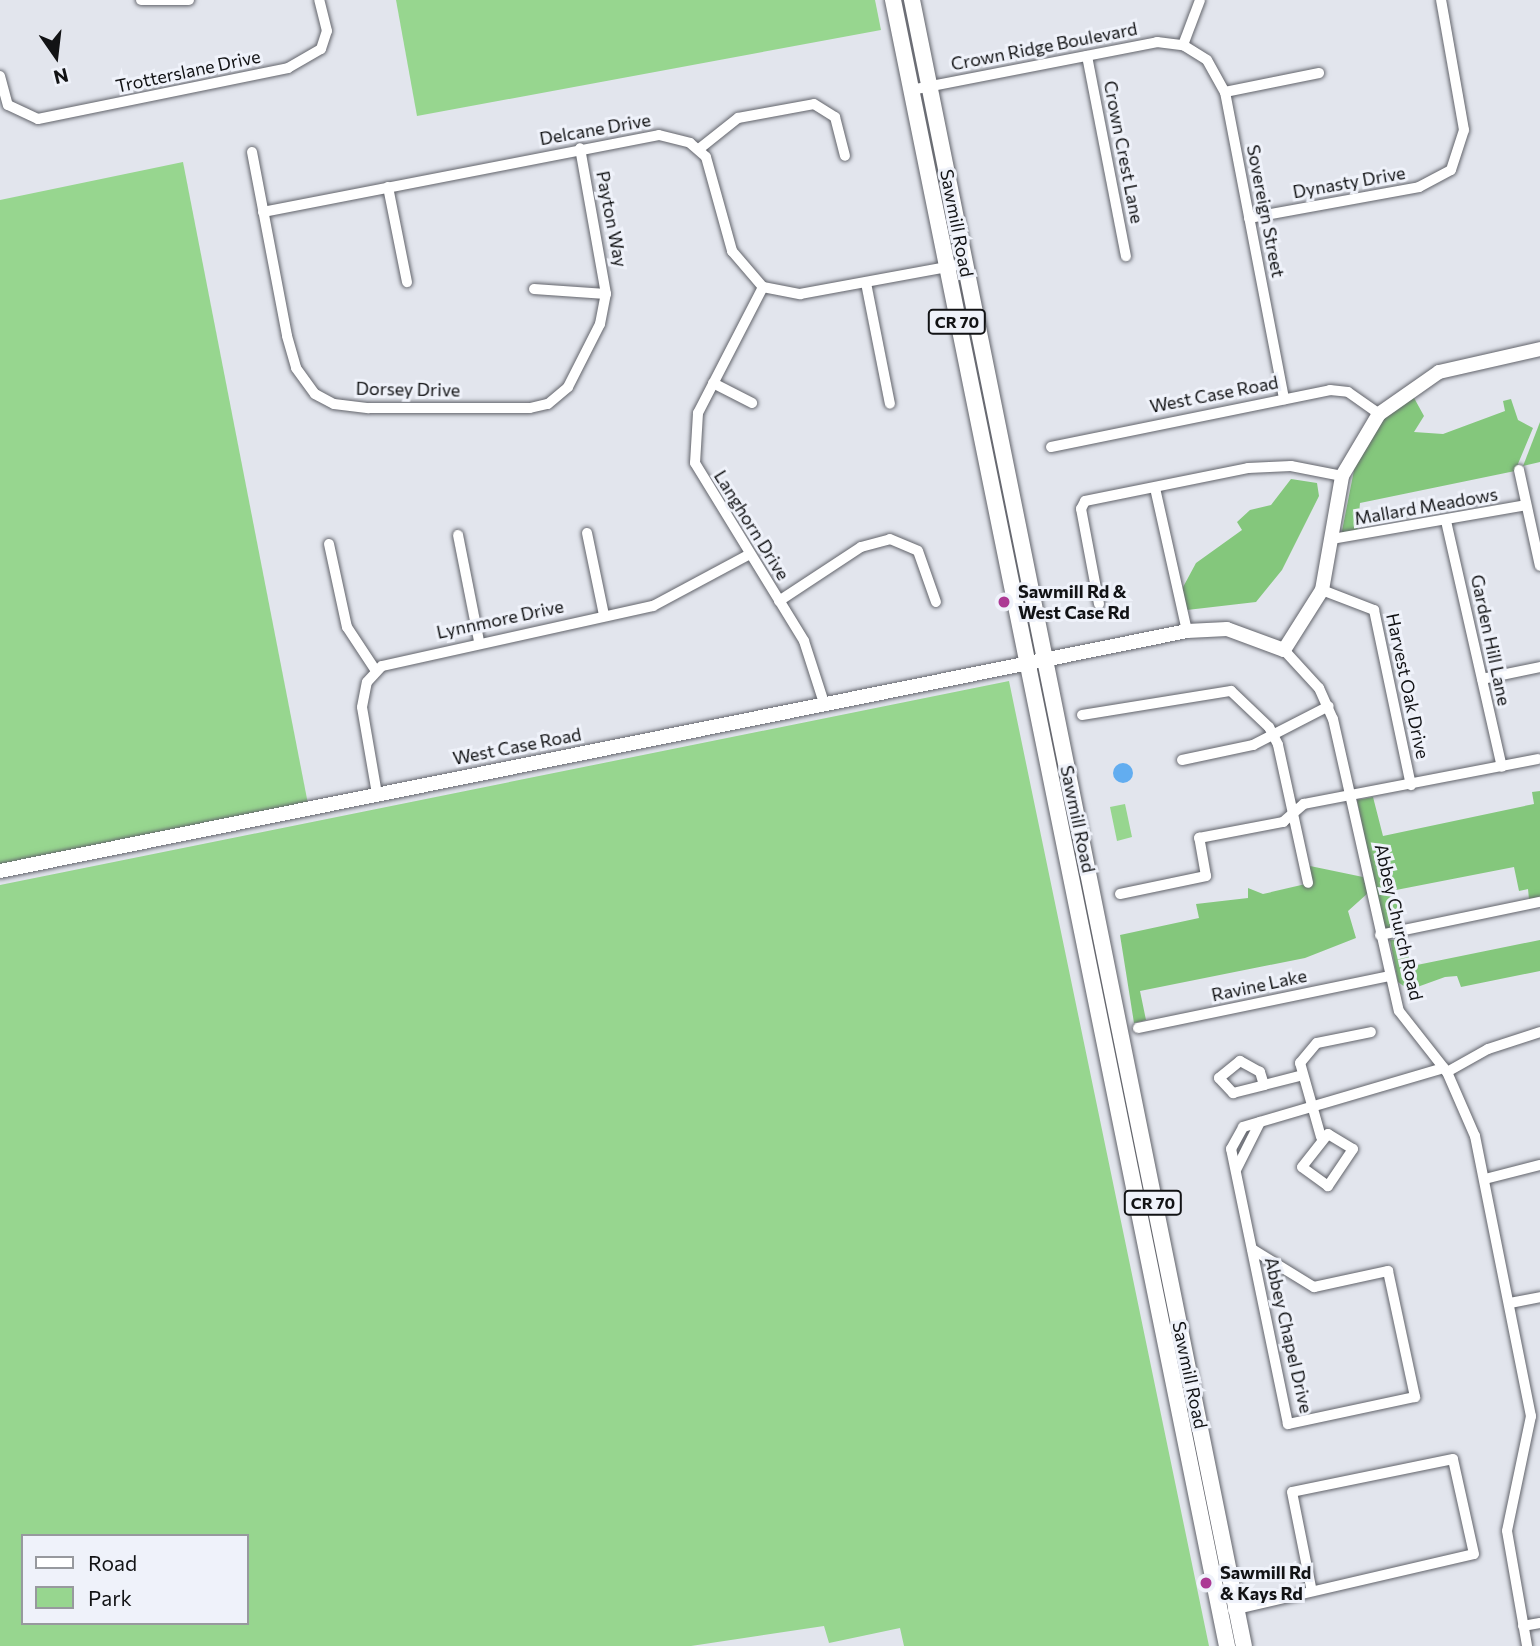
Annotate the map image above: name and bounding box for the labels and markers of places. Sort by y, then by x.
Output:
place label: Sawmill Rd & West Case Rd [1018,581,1130,624]
marker: Sawmill Rd & West Case Rd [996,594,1012,610]
place label: Sawmill Rd & Kays Rd [1220,1562,1311,1604]
marker: Sawmill Rd & Kays Rd [1198,1575,1214,1591]

